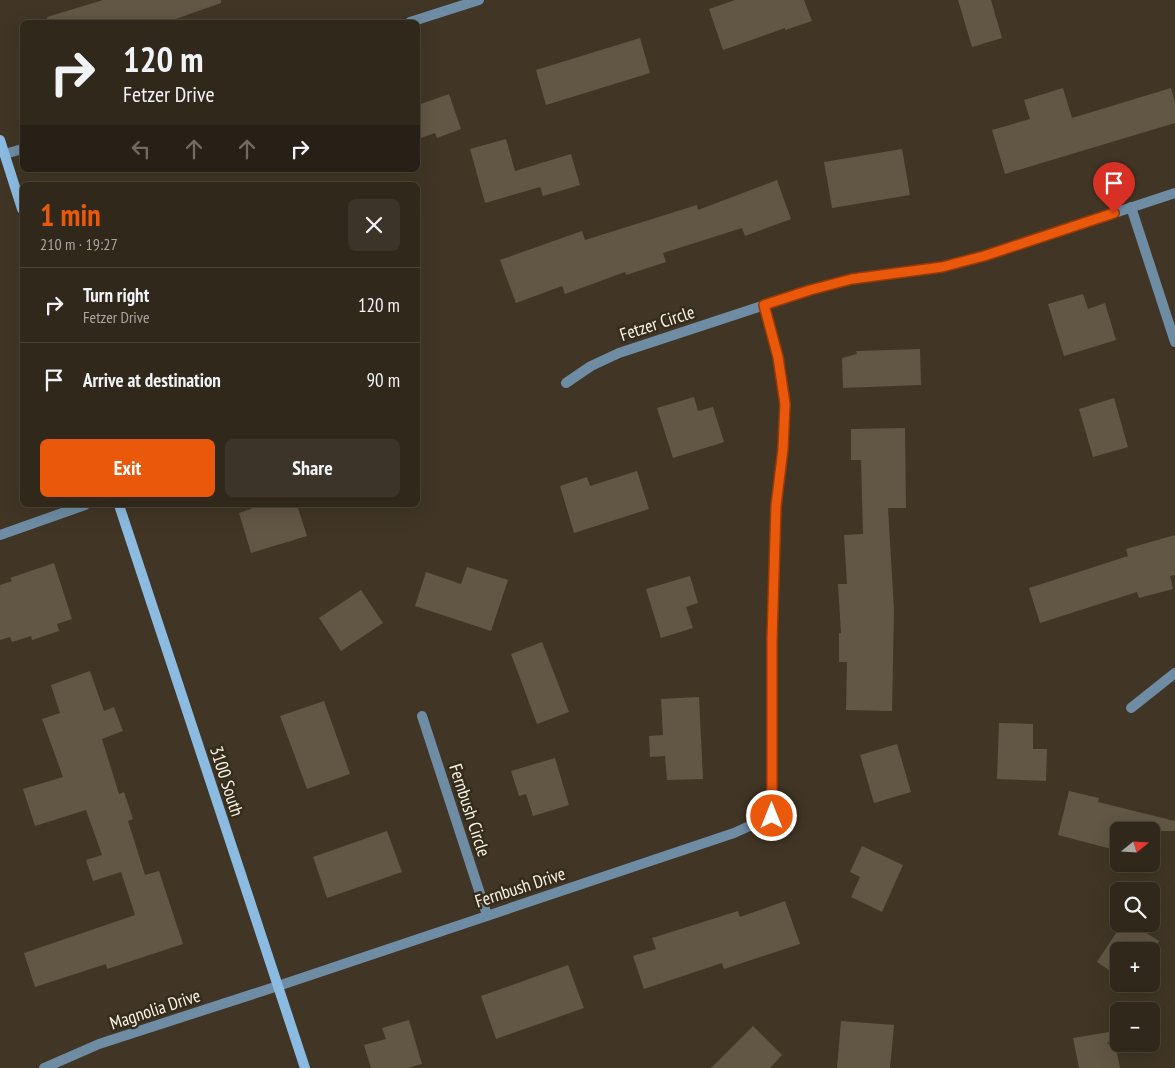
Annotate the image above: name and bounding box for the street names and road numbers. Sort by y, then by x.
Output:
street label: Fetzer Circle [617,300,697,346]
street label: 3100 South [205,743,249,819]
street label: Fernbush Circle [444,761,496,859]
street label: Fernbush Drive [472,862,568,912]
street label: Magnolia Drive [107,984,203,1034]

